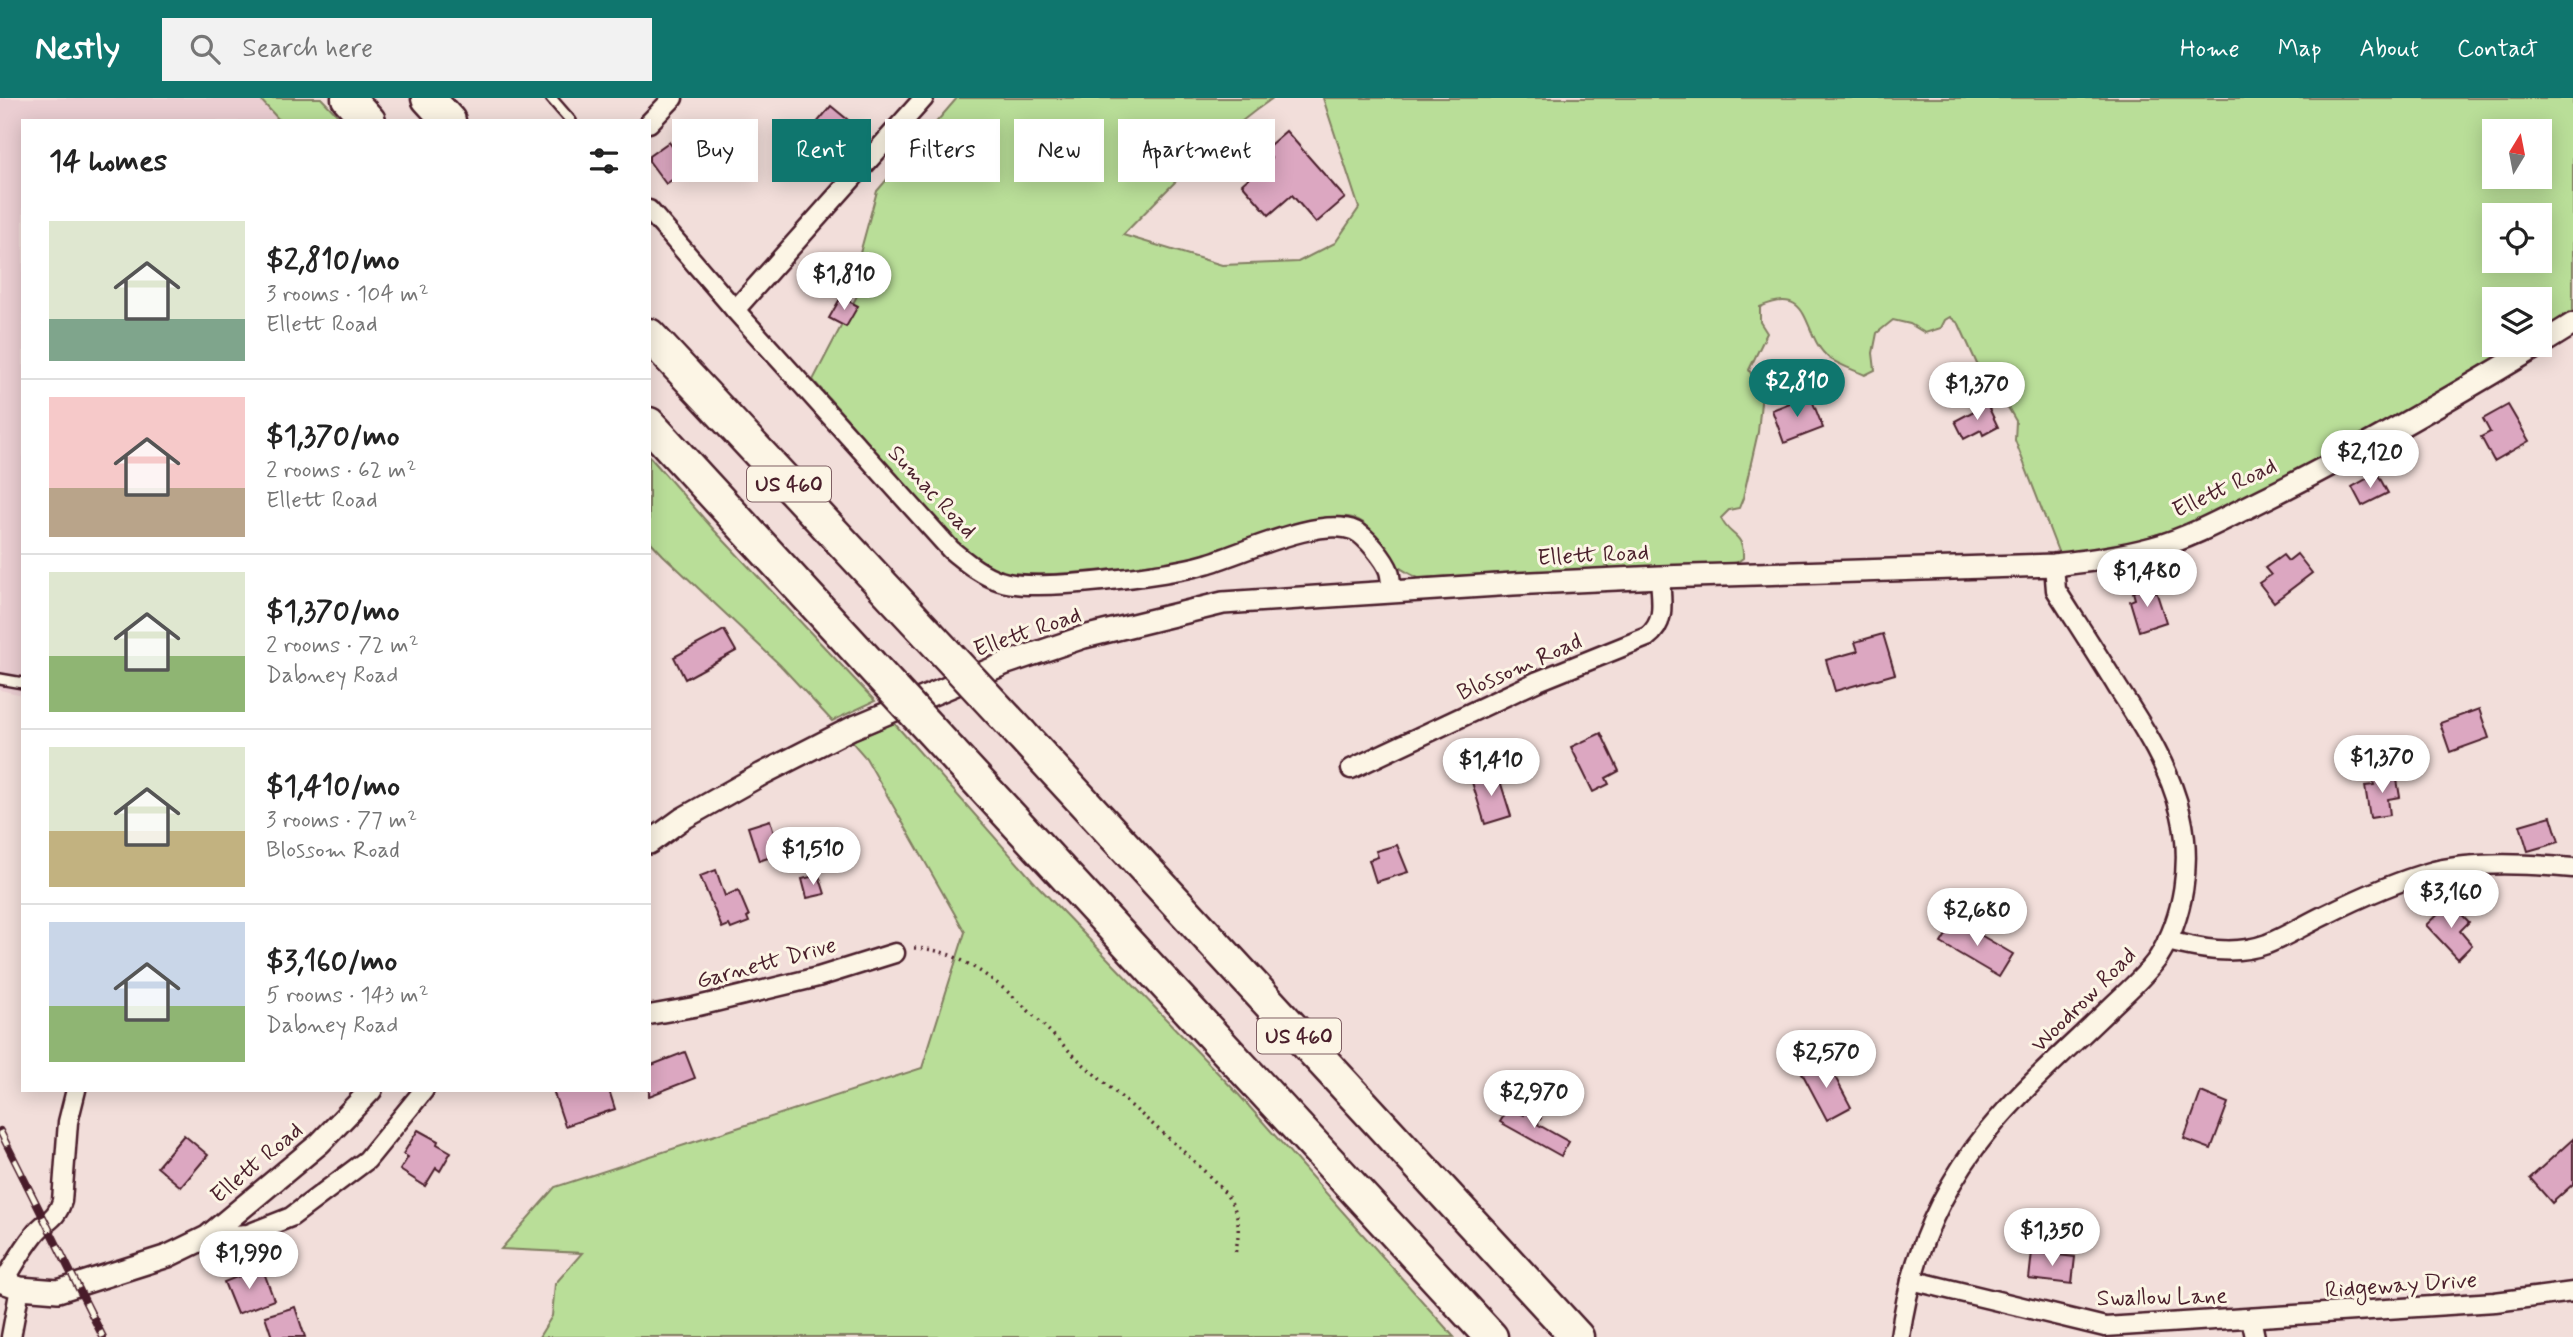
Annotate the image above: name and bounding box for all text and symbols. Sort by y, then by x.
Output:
search box [162,18,652,81]
text: Nestly [35,27,120,71]
icon: search [186,30,224,68]
text: Search here [242,32,373,66]
text: Home [2180,34,2240,65]
text: Map [2278,34,2322,65]
text: About [2360,34,2419,65]
text: Contact [2457,34,2538,65]
chip: Buy [672,119,758,182]
chip: Rent [772,119,871,182]
chip: Filters [885,119,1000,182]
chip: New [1014,119,1104,182]
chip: Apartment [1118,119,1275,182]
north arrow [2482,119,2552,189]
map controls [2482,119,2552,357]
text: 14 homes [49,142,167,181]
icon: filters [585,142,623,180]
button: locate [2482,203,2552,273]
text: $2,810/mo [266,241,400,280]
icon: home [105,249,189,333]
pin: $1,810 [787,252,901,312]
text: $1,810 [812,260,876,290]
text: 3 rooms · 104 m² [266,280,429,310]
button: layers [2482,287,2552,357]
text: Ellett Road [266,310,378,340]
pin: $2,810 [1740,360,1854,419]
pin: $1,370 [1920,362,2034,422]
text: $2,810 [1765,367,1829,397]
text: $1,370 [1945,370,2009,400]
text: $1,370/mo [266,417,400,456]
icon: home [105,425,189,509]
pin: $2,120 [2313,430,2427,490]
text: $2,120 [2337,438,2403,468]
street label: Sumac Road [881,439,983,546]
street label: Ellett Road [2168,452,2282,526]
text: 2 rooms · 62 m² [266,456,417,486]
road number: US 460 [747,466,831,502]
text: Ellett Road [266,486,378,516]
street label: Ellett Road [1537,538,1650,574]
pin: $1,480 [2090,550,2204,609]
text: $1,480 [2113,557,2181,587]
text: $1,370/mo [266,592,400,631]
icon: home [105,600,189,684]
street label: Ellett Road [970,601,1085,665]
street label: Blossom Road [1453,627,1587,709]
text: 2 rooms · 72 m² [266,631,419,661]
text: Dabney Road [266,661,398,691]
pin: $1,370 [2325,736,2439,795]
pin: $1,410 [1434,738,1548,798]
text: $1,370 [2350,743,2414,773]
text: $1,410 [1459,746,1523,776]
text: $1,410/mo [266,767,400,806]
icon: home [105,775,189,859]
text: 3 rooms · 77 m² [266,806,417,836]
pin: $1,510 [756,828,870,887]
text: $1,510 [782,835,844,865]
text: Blossom Road [266,836,400,866]
pin: $3,160 [2394,870,2508,930]
text: $3,160 [2420,878,2482,908]
pin: $2,680 [1920,888,2034,948]
text: $2,680 [1943,896,2011,926]
street label: Garnett Drive [693,931,840,997]
street label: Woodrow Road [2025,941,2144,1060]
text: $3,160/mo [266,942,397,981]
icon: home [105,950,189,1034]
text: 5 rooms · 143 m² [266,981,429,1011]
text: Dabney Road [266,1011,398,1041]
road number: US 460 [1257,1018,1341,1054]
pin: $2,570 [1769,1030,1883,1090]
text: $2,570 [1792,1038,1860,1068]
pin: $2,970 [1477,1070,1591,1130]
text: $2,970 [1499,1078,1569,1108]
street label: Ellett Road [205,1116,310,1211]
pin: $1,350 [1995,1208,2109,1268]
text: $1,350 [2020,1216,2084,1246]
pin: $1,990 [192,1232,306,1291]
text: $1,990 [215,1239,283,1269]
street label: Ridgeway Drive [2324,1266,2478,1308]
street label: Swallow Lane [2096,1282,2228,1314]

